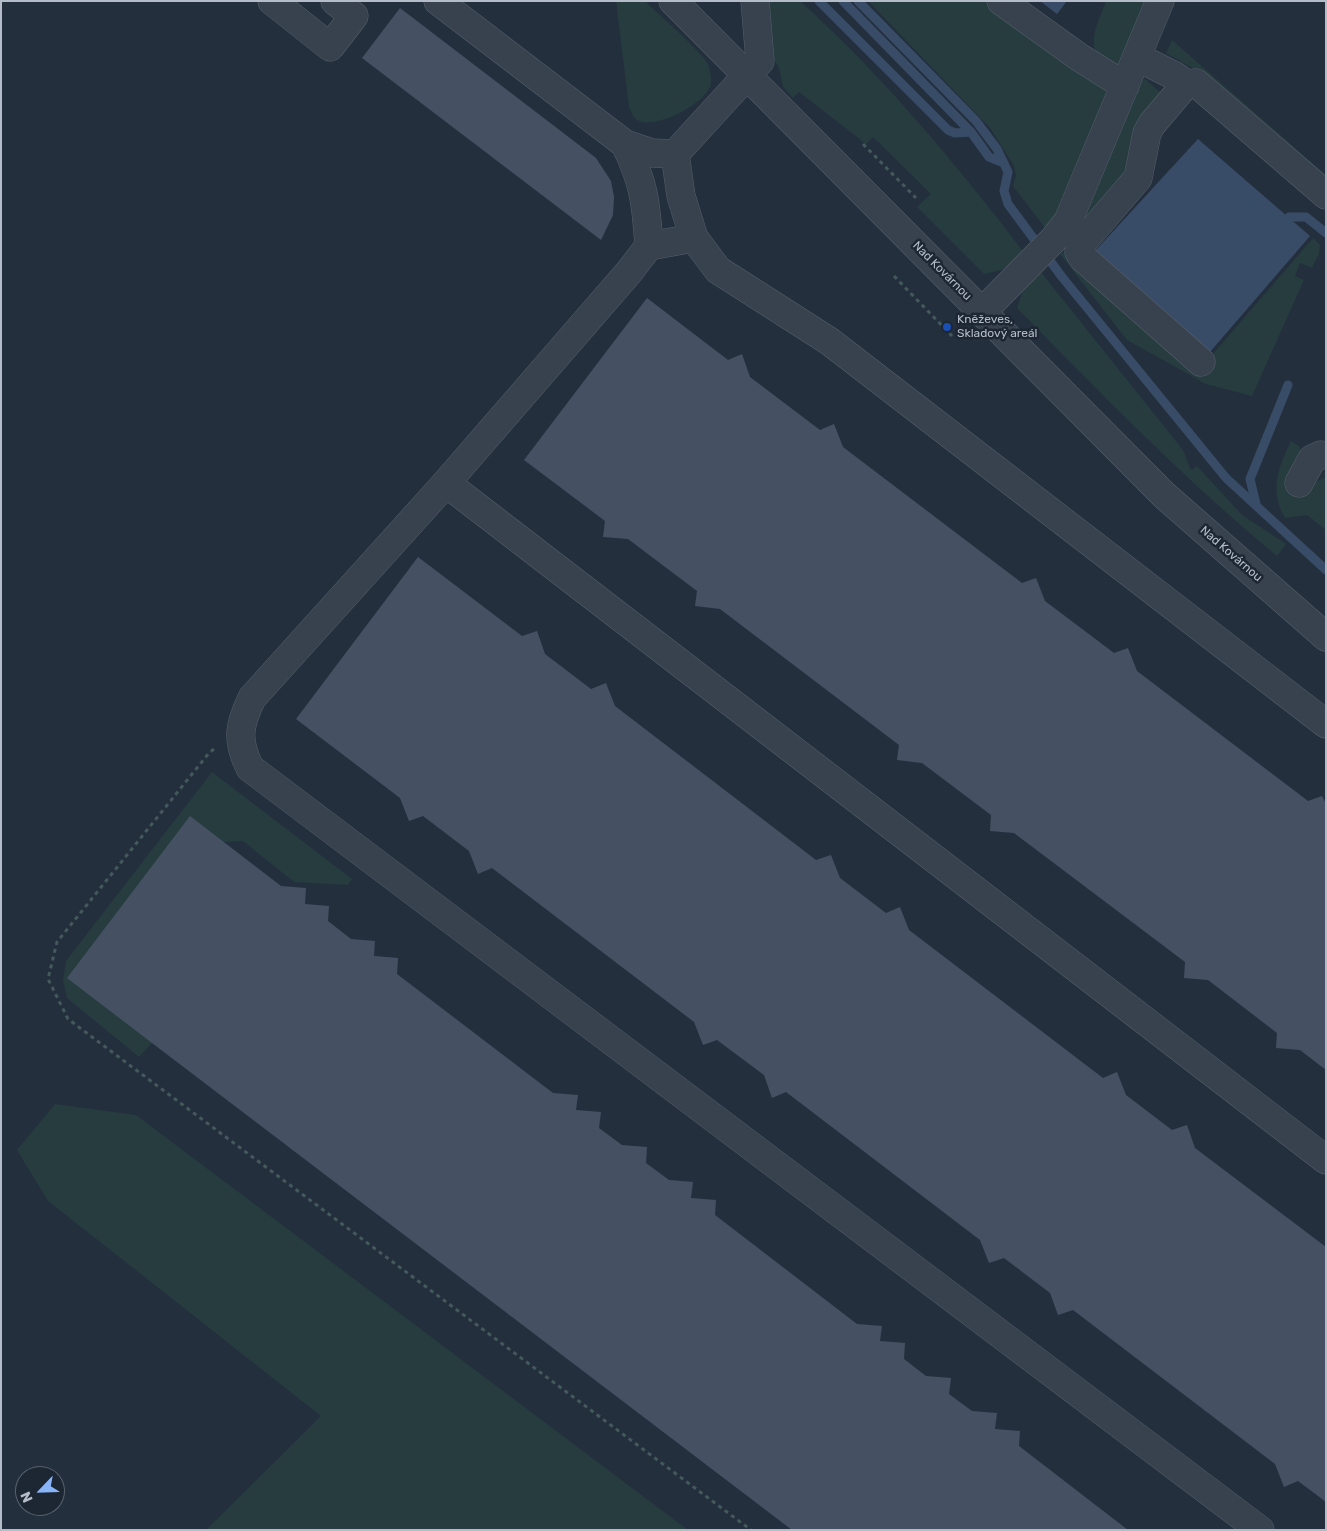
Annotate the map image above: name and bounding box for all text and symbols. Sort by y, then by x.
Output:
street label: Nad Kovárnou [909,238,975,304]
place label: Kněževes, Skladový areál [957,313,1038,341]
marker: Kněževes, Skladový areál [941,321,953,333]
street label: Nad Kovárnou [1197,523,1265,585]
north arrow [15,1466,65,1516]
text: N [17,1489,37,1505]

